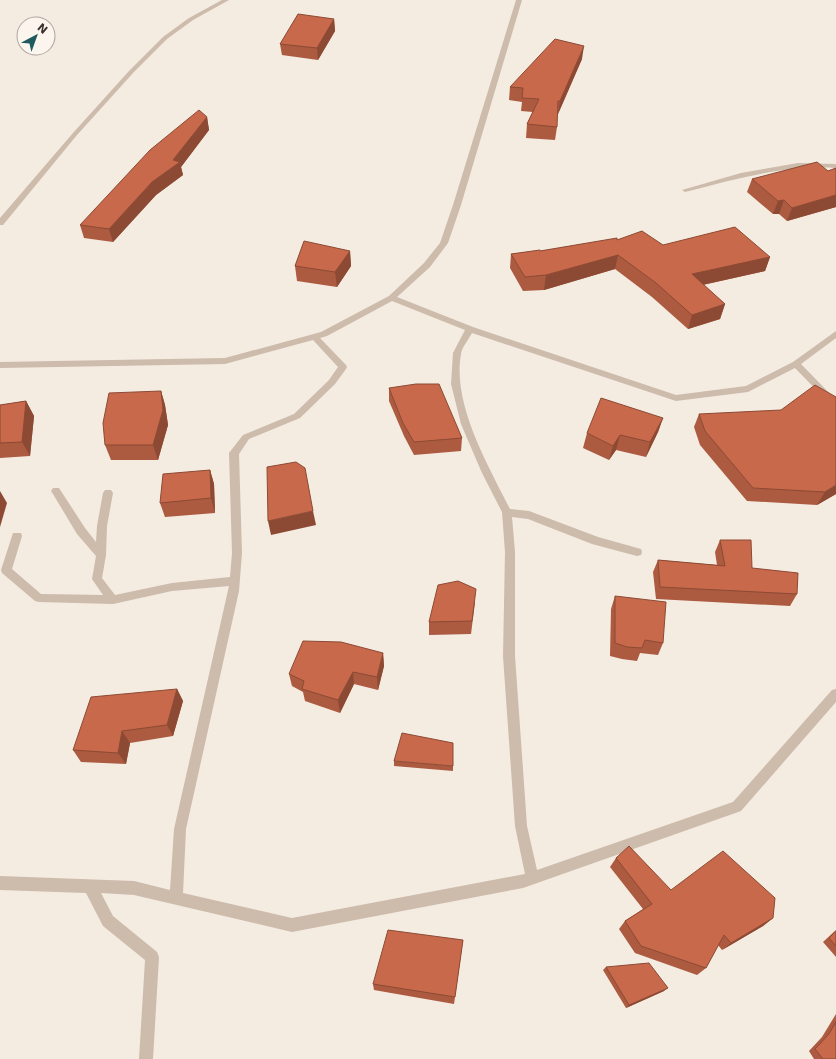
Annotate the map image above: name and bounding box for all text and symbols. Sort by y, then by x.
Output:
north arrow [16,16,56,56]
text: N [34,21,50,37]

